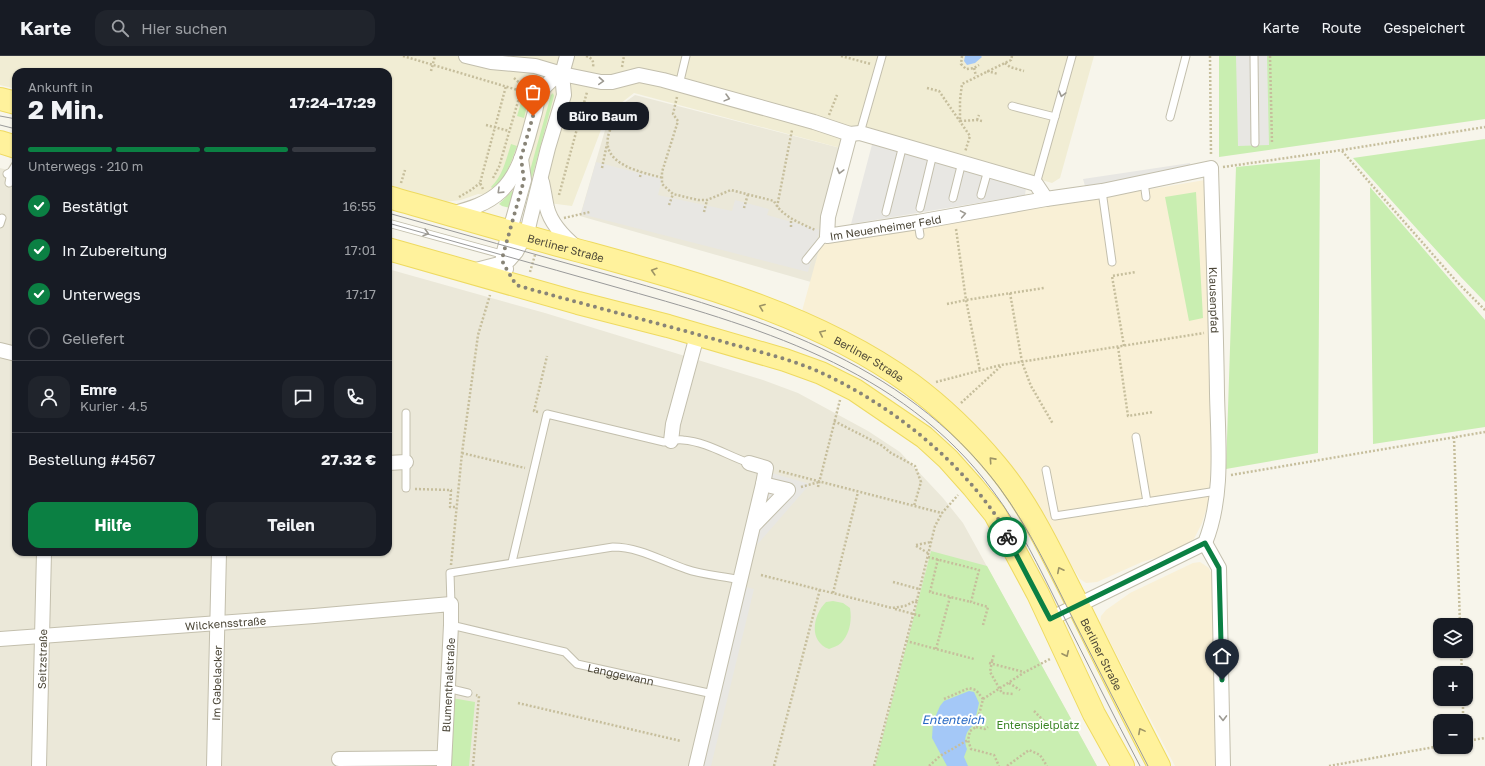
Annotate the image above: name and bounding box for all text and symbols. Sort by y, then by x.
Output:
search box [95,10,375,46]
text: Karte [20,16,71,39]
icon: search [109,17,131,39]
text: Hier suchen [141,19,227,37]
text: Karte [1263,19,1299,36]
text: Route [1321,19,1361,36]
text: Gespeichert [1383,19,1465,36]
pin [516,75,550,116]
one-way arrow [597,77,604,86]
text: Ankunft in [28,79,93,95]
icon: bag [522,81,544,103]
one-way arrow [1058,90,1067,97]
text: 17:24–17:29 [289,93,376,111]
one-way arrow [724,93,730,101]
text: 2 Min. [28,94,105,125]
callout: Büro Baum [557,102,649,130]
text: Büro Baum [569,108,637,124]
text: Unterwegs · 210 m [28,158,143,174]
one-way arrow [836,168,845,175]
one-way arrow [497,186,505,194]
icon: check [28,195,50,217]
text: Bestätigt [62,197,128,215]
text: 16:55 [343,198,376,214]
one-way arrow [960,210,966,219]
street label: Im Neuenheimer Feld [829,211,942,242]
one-way arrow [422,228,429,237]
street label: Berliner Straße [526,231,606,264]
icon: check [28,239,50,261]
text: In Zubereitung [62,241,167,259]
text: 17:01 [345,242,376,258]
one-way arrow [651,267,658,276]
street label: Klausenpfad [1207,267,1222,333]
icon: check [28,283,50,305]
text: Unterwegs [62,285,141,303]
text: 17:17 [346,286,376,302]
one-way arrow [758,303,765,311]
text: Geliefert [62,329,125,347]
one-way arrow [819,330,826,338]
street label: Berliner Straße [832,333,907,384]
button: person [28,376,70,418]
button: chat [282,376,324,418]
button: phone [334,376,376,418]
text: Emre [80,380,117,398]
text: Kurier · 4.5 [80,398,148,414]
text: Bestellung #4567 [28,450,155,468]
text: 27.32 € [321,450,376,468]
one-way arrow [989,457,996,465]
button: Hilfe [28,502,198,548]
button: Teilen [206,502,376,548]
courier [987,517,1027,557]
icon: bike [996,526,1018,548]
one-way arrow [1057,567,1065,575]
street label: Wilckensstraße [184,613,266,632]
street label: Berliner Straße [1079,616,1126,692]
map controls [1433,618,1473,754]
button: layers [1433,618,1473,658]
street label: Seitzstraße [34,629,49,689]
street label: Blumenthalstraße [439,637,457,733]
pin [1205,639,1239,680]
street label: Im Gabelacker [209,644,223,721]
icon: home [1211,645,1233,667]
one-way arrow [1061,650,1069,658]
street label: Langgewann [586,660,655,687]
button: + [1433,666,1473,706]
water label: Ententeich [922,712,985,727]
button: − [1433,714,1473,754]
one-way arrow [1219,715,1227,721]
park label: Entenspielplatz [997,718,1080,731]
one-way arrow [1139,728,1146,736]

